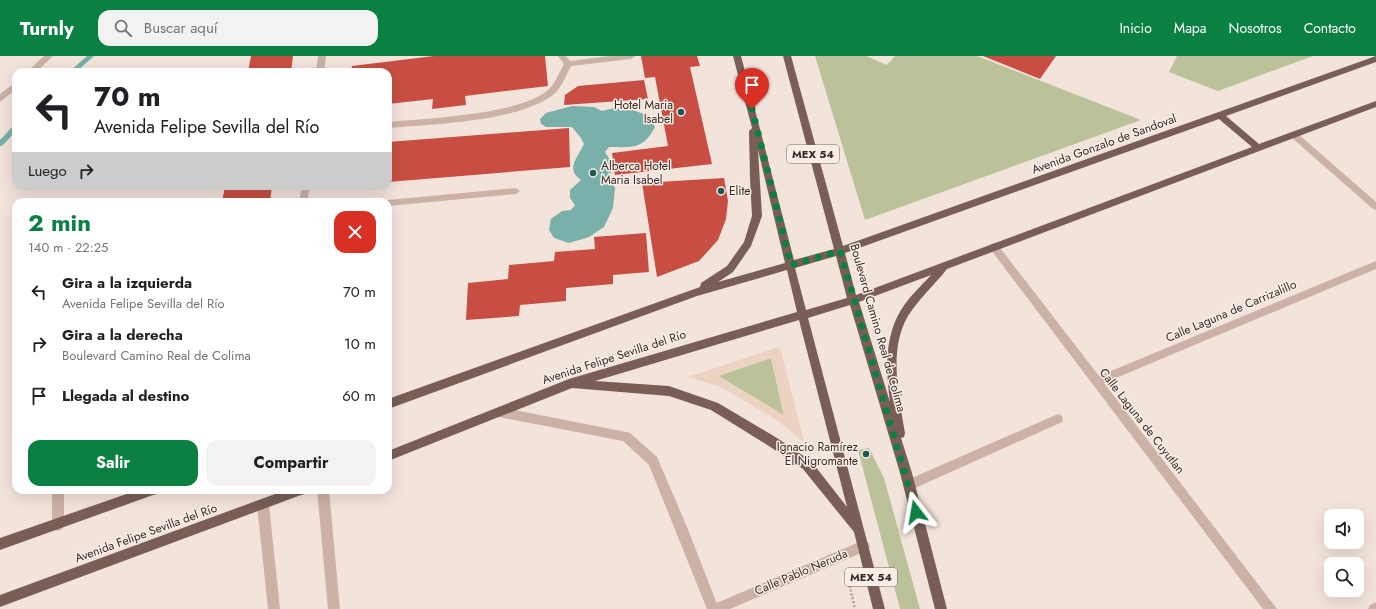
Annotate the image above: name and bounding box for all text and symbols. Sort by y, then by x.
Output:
search box [98,10,378,46]
text: Turnly [20,15,74,42]
icon: search [112,17,134,39]
text: Buscar aquí [144,17,218,39]
text: Inicio [1119,18,1152,38]
text: Mapa [1174,18,1207,38]
text: Nosotros [1229,18,1282,38]
text: Contacto [1304,18,1356,38]
pin [735,68,769,109]
icon: arrive [741,74,763,96]
text: 70 m [94,76,161,117]
icon: left [28,84,80,136]
place label: Hotel Maria Isabel [614,96,673,128]
marker: Hotel Maria Isabel [676,107,686,117]
street label: Avenida Gonzalo de Sandoval [1029,109,1179,179]
text: Avenida Felipe Sevilla del Río [94,114,319,140]
road number: MEX 54 [787,145,839,163]
place label: Alberca Hotel Maria Isabel [601,157,671,189]
text: Luego [28,160,67,182]
icon: right [75,160,97,182]
marker: Alberca Hotel Maria Isabel [588,168,598,178]
place label: Elite [729,182,751,200]
marker: Elite [716,186,726,196]
text: 2 min [28,205,91,240]
button: close [334,211,376,253]
text: 140 m · 22:25 [28,238,108,257]
street label: Boulevard Camino Real de Colima [845,242,911,414]
text: Gira a la izquierda [62,272,192,294]
street label: Calle Laguna de Carrizalillo [1163,275,1300,347]
icon: left [28,281,50,303]
text: 70 m [343,281,376,303]
text: Avenida Felipe Sevilla del Río [62,294,225,313]
text: Gira a la derecha [62,324,183,346]
street label: Avenida Felipe Sevilla del Río [540,325,689,389]
icon: right [28,333,50,355]
text: 10 m [344,333,376,355]
text: Boulevard Camino Real de Colima [62,346,251,365]
street label: Calle Laguna de Cuyutlan [1095,364,1189,478]
icon: arrive [28,385,50,407]
text: Llegada al destino [62,385,189,407]
text: 60 m [342,385,376,407]
place label: Ignacio Ramírez El Nigromante [777,438,858,470]
button: Salir [28,440,198,486]
button: Compartir [206,440,376,486]
marker: Ignacio Ramírez El Nigromante [861,449,871,459]
position arrow [895,491,937,533]
street label: Avenida Felipe Sevilla del Río [72,499,220,567]
map controls [1324,509,1364,597]
button: sound [1324,509,1364,549]
street label: Calle Pablo Neruda [752,544,851,600]
button: search [1324,557,1364,597]
road number: MEX 54 [845,568,897,586]

